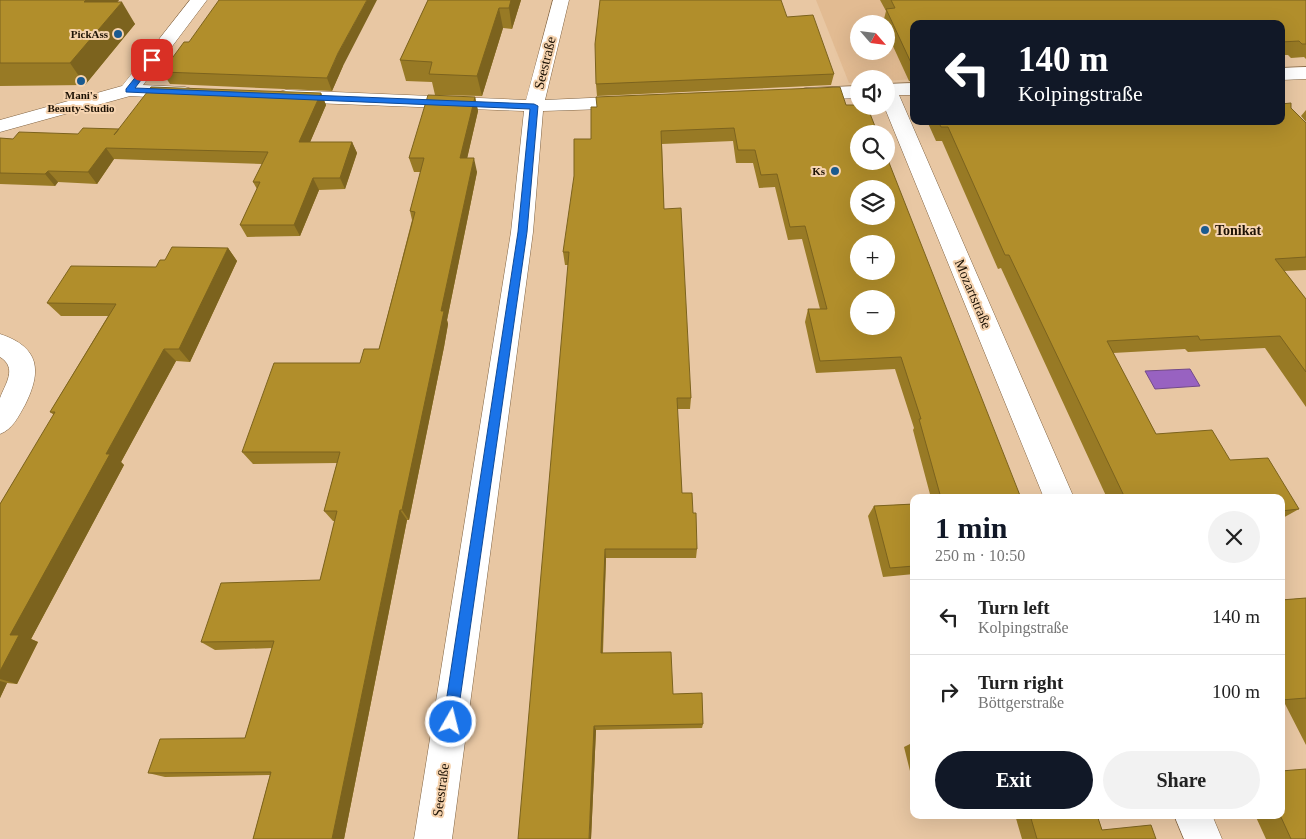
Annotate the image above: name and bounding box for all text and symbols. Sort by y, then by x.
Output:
north arrow [850,15,895,60]
map controls [850,15,895,335]
place label: PickAss [71,28,109,40]
marker: PickAss [112,28,124,40]
street label: Seestraße [531,35,559,91]
pin [131,39,173,81]
icon: left [935,40,1000,105]
text: 140 m [1018,40,1108,79]
icon: arrive [138,46,166,74]
button: sound [850,70,895,115]
marker: Mani's Beauty-Studio [75,75,87,87]
text: Kolpingstraße [1018,81,1143,106]
place label: Mani's Beauty-Studio [47,89,115,114]
button: search [850,125,895,170]
place label: Ks [812,165,826,177]
marker: Ks [829,165,841,177]
button: layers [850,180,895,225]
place label: Tonikat [1215,223,1262,238]
marker: Tonikat [1199,224,1211,236]
button: + [850,235,895,280]
street label: Mozartstraße [952,257,994,331]
button: − [850,290,895,335]
text: 1 min [935,511,1008,544]
button: close [1208,511,1260,563]
text: 250 m · 10:50 [935,547,1025,564]
text: Turn left [978,597,1050,618]
icon: left [935,603,963,631]
text: 140 m [1212,606,1260,627]
text: Kolpingstraße [978,619,1069,636]
text: Turn right [978,672,1063,693]
icon: right [935,678,963,706]
text: 100 m [1212,681,1260,702]
text: Böttgerstraße [978,694,1064,711]
position arrow [424,695,476,747]
button: Exit [935,751,1093,809]
button: Share [1103,751,1260,809]
street label: Seestraße [430,762,452,818]

